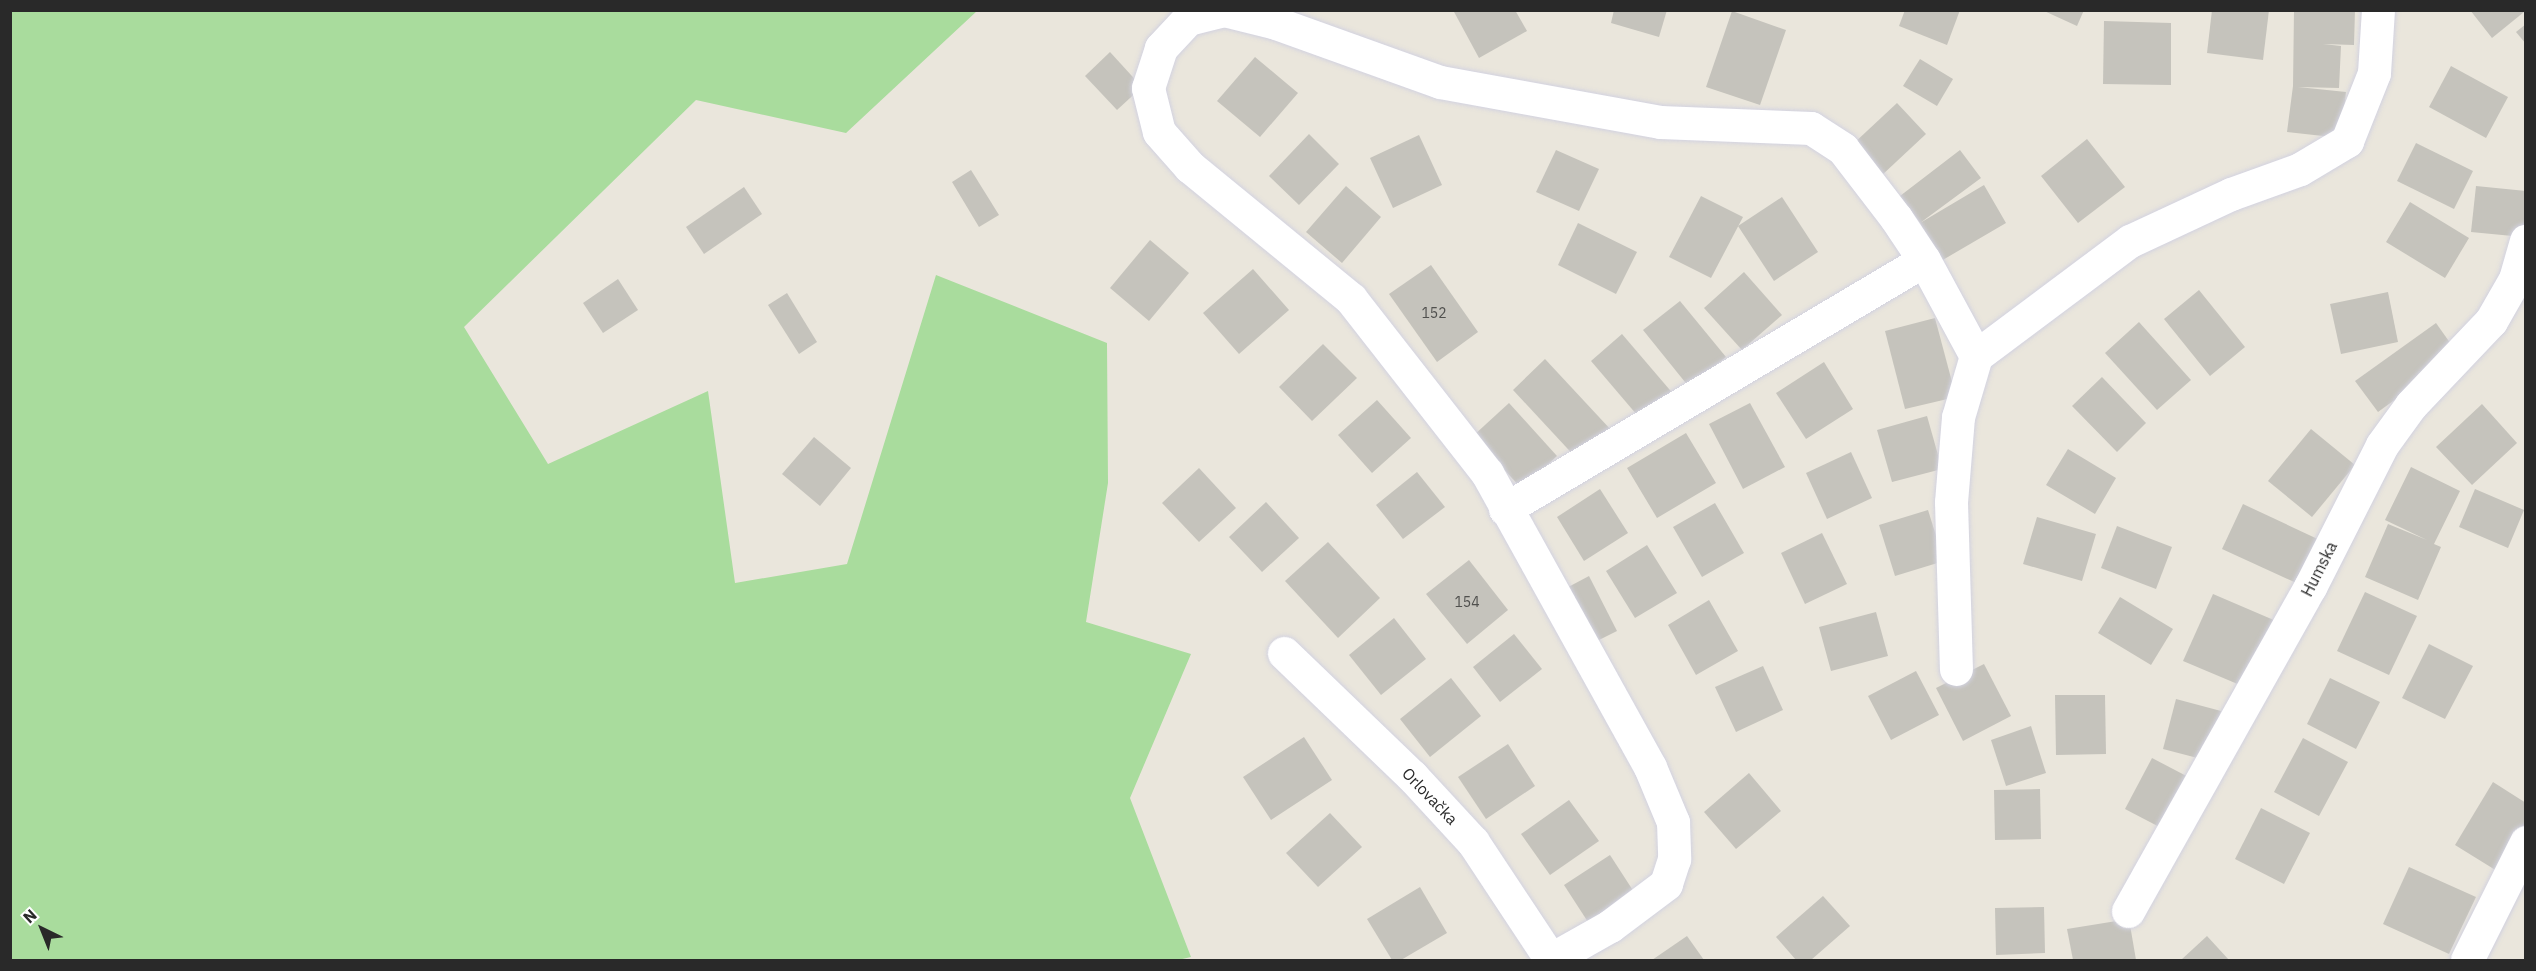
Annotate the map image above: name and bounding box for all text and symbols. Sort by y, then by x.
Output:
house number: 152 [1421,305,1447,321]
street label: Humska [2297,538,2341,600]
house number: 154 [1454,594,1480,610]
street label: Orlovačka [1398,764,1462,828]
north arrow [12,899,72,959]
text: N [19,905,41,927]

